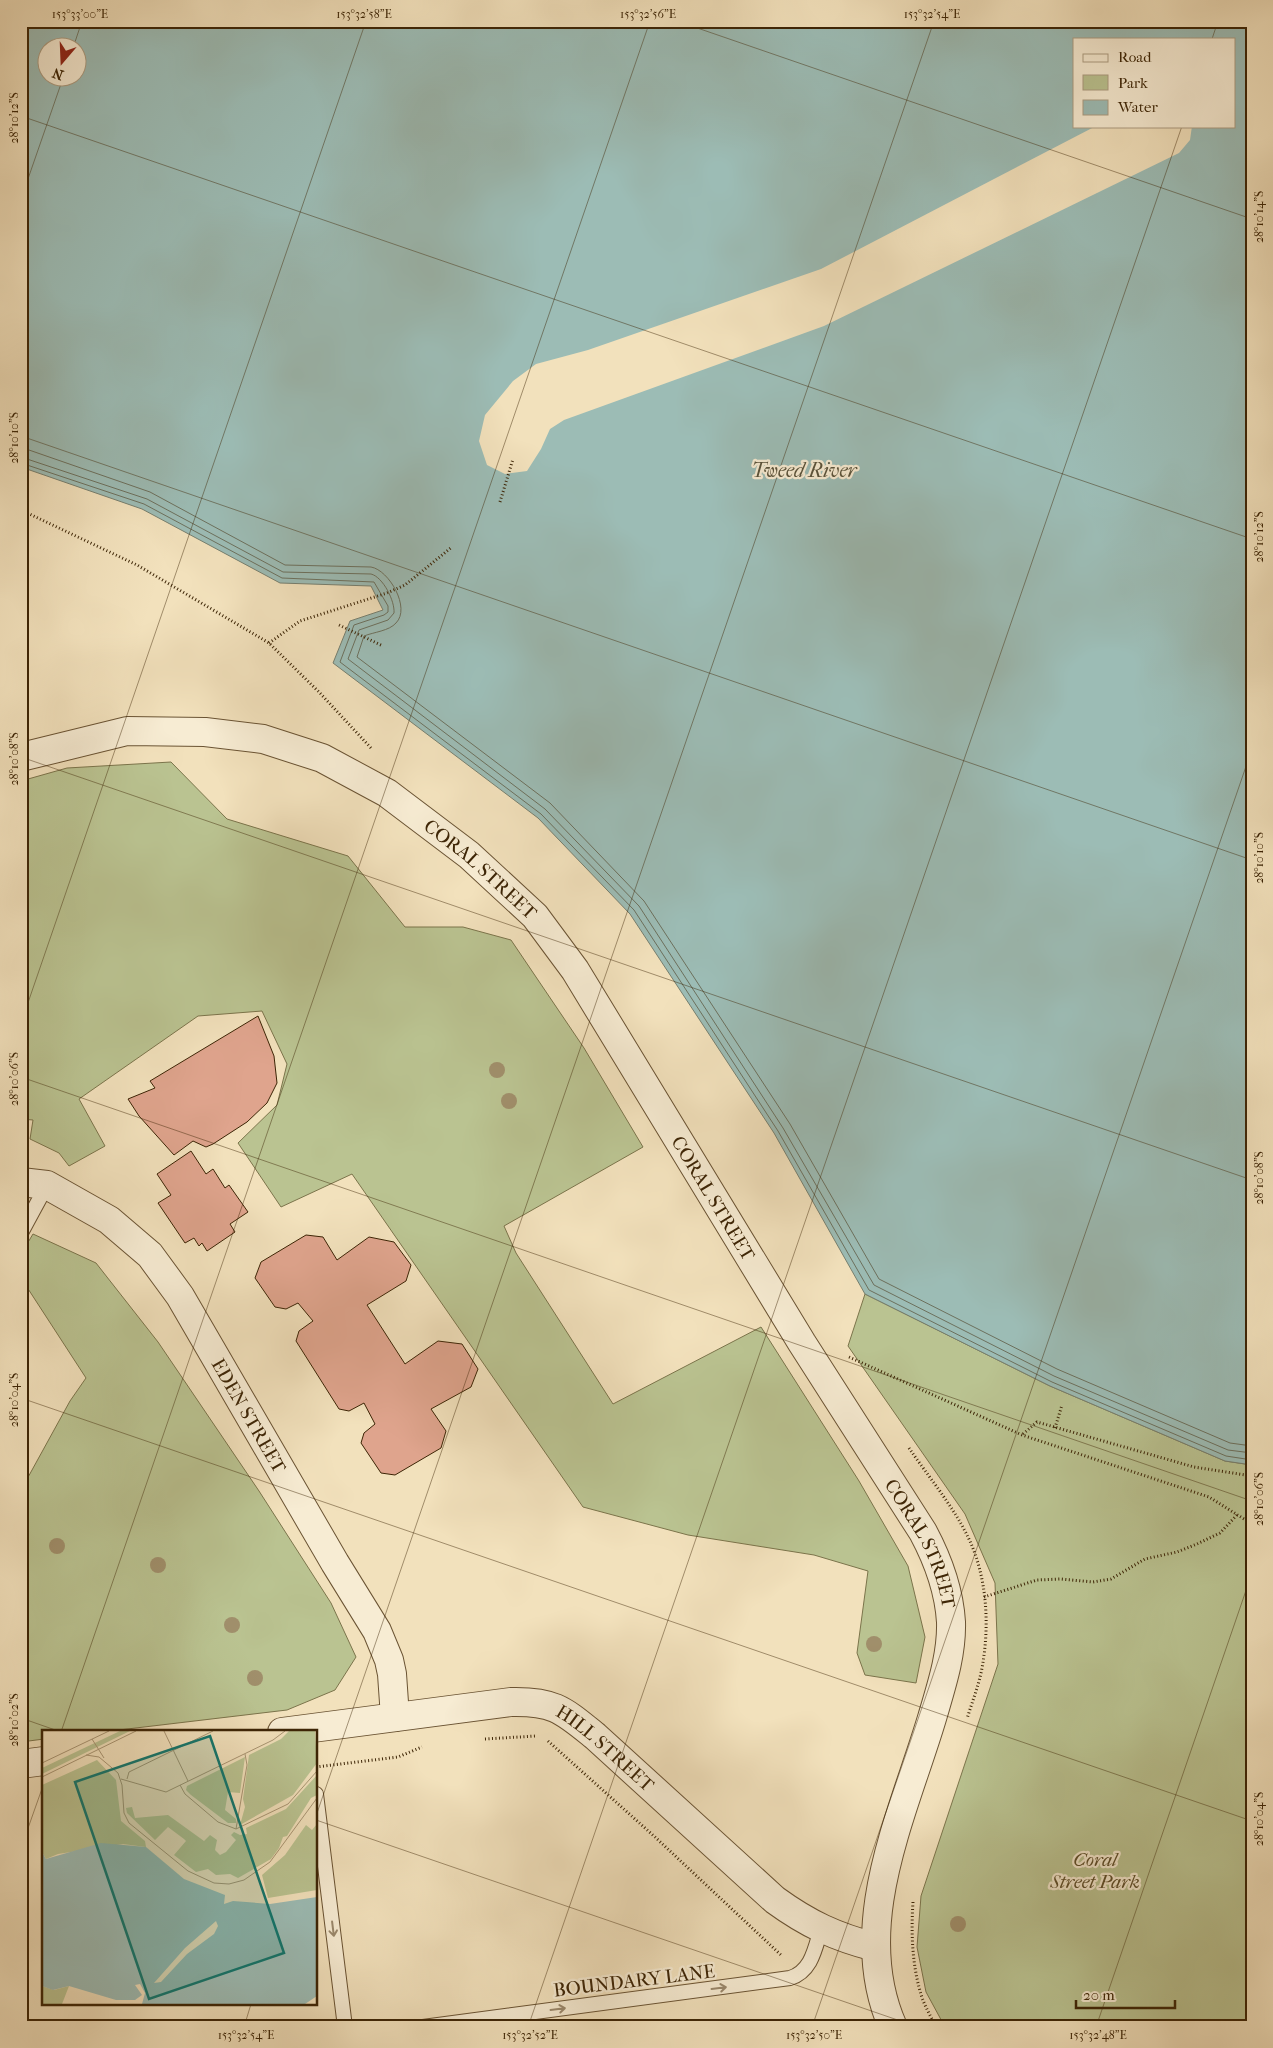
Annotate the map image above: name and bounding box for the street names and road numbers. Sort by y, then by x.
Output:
street label: CORAL STREET [419,815,541,924]
street label: CORAL STREET [667,1132,759,1265]
street label: EDEN STREET [207,1355,290,1477]
street label: CORAL STREET [880,1475,960,1610]
street label: HILL STREET [552,1700,658,1796]
street label: BOUNDARY LANE [552,1960,717,2002]

